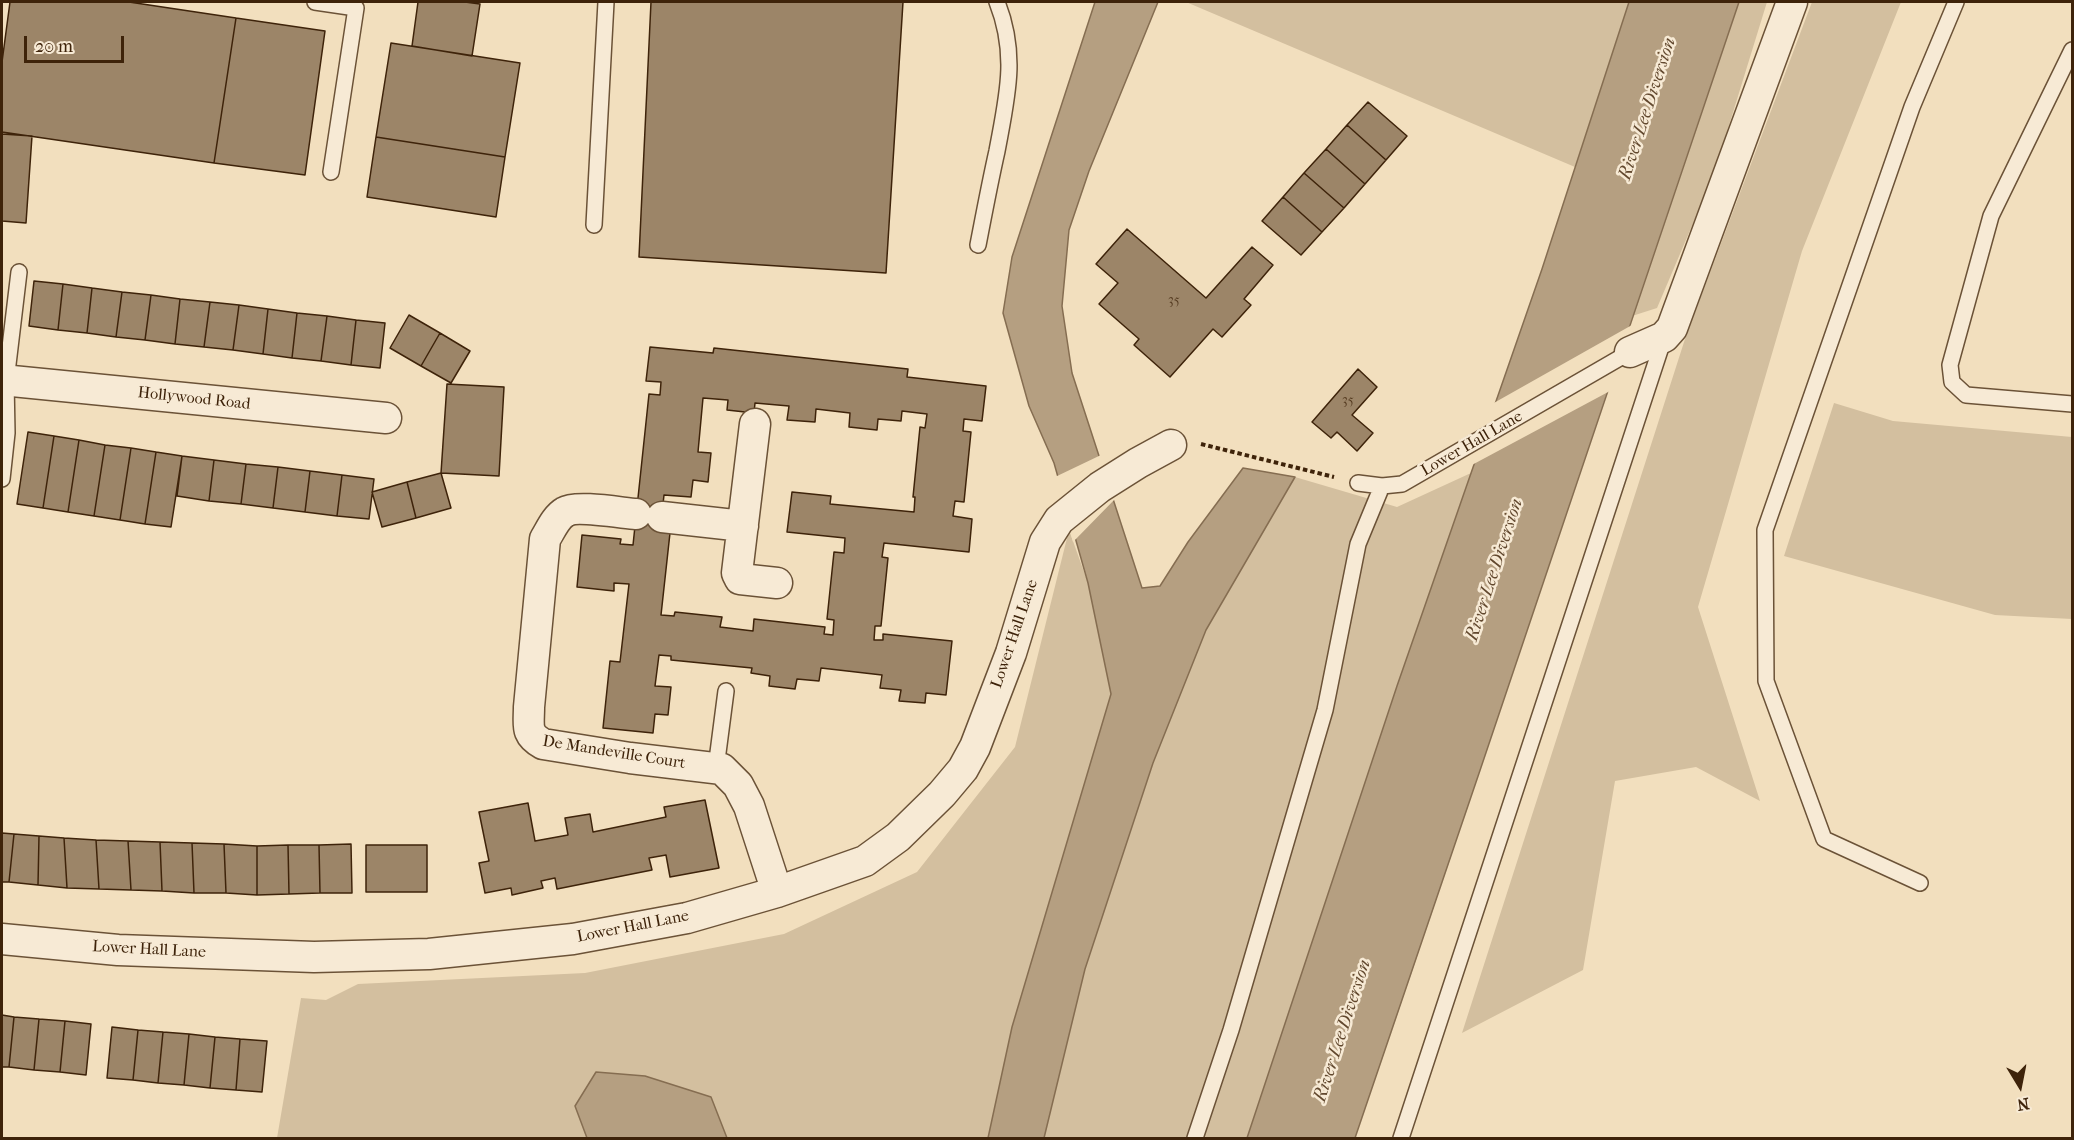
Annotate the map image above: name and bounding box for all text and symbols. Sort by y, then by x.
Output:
scale bar [27,24,128,62]
water label: River Lee Diversion [1615,35,1681,183]
text: 20 m [35,36,73,57]
house number: 35 [1168,293,1180,309]
street label: Hollywood Road [137,384,251,414]
house number: 35 [1342,393,1354,409]
street label: Lower Hall Lane [1418,407,1526,481]
water label: River Lee Diversion [1462,496,1528,644]
street label: Lower Hall Lane [987,577,1043,691]
street label: De Mandeville Court [541,732,687,774]
street label: Lower Hall Lane [575,907,691,947]
street label: Lower Hall Lane [92,937,206,963]
water label: River Lee Diversion [1310,957,1376,1105]
north arrow [1990,1056,2050,1116]
text: N [2016,1094,2031,1115]

